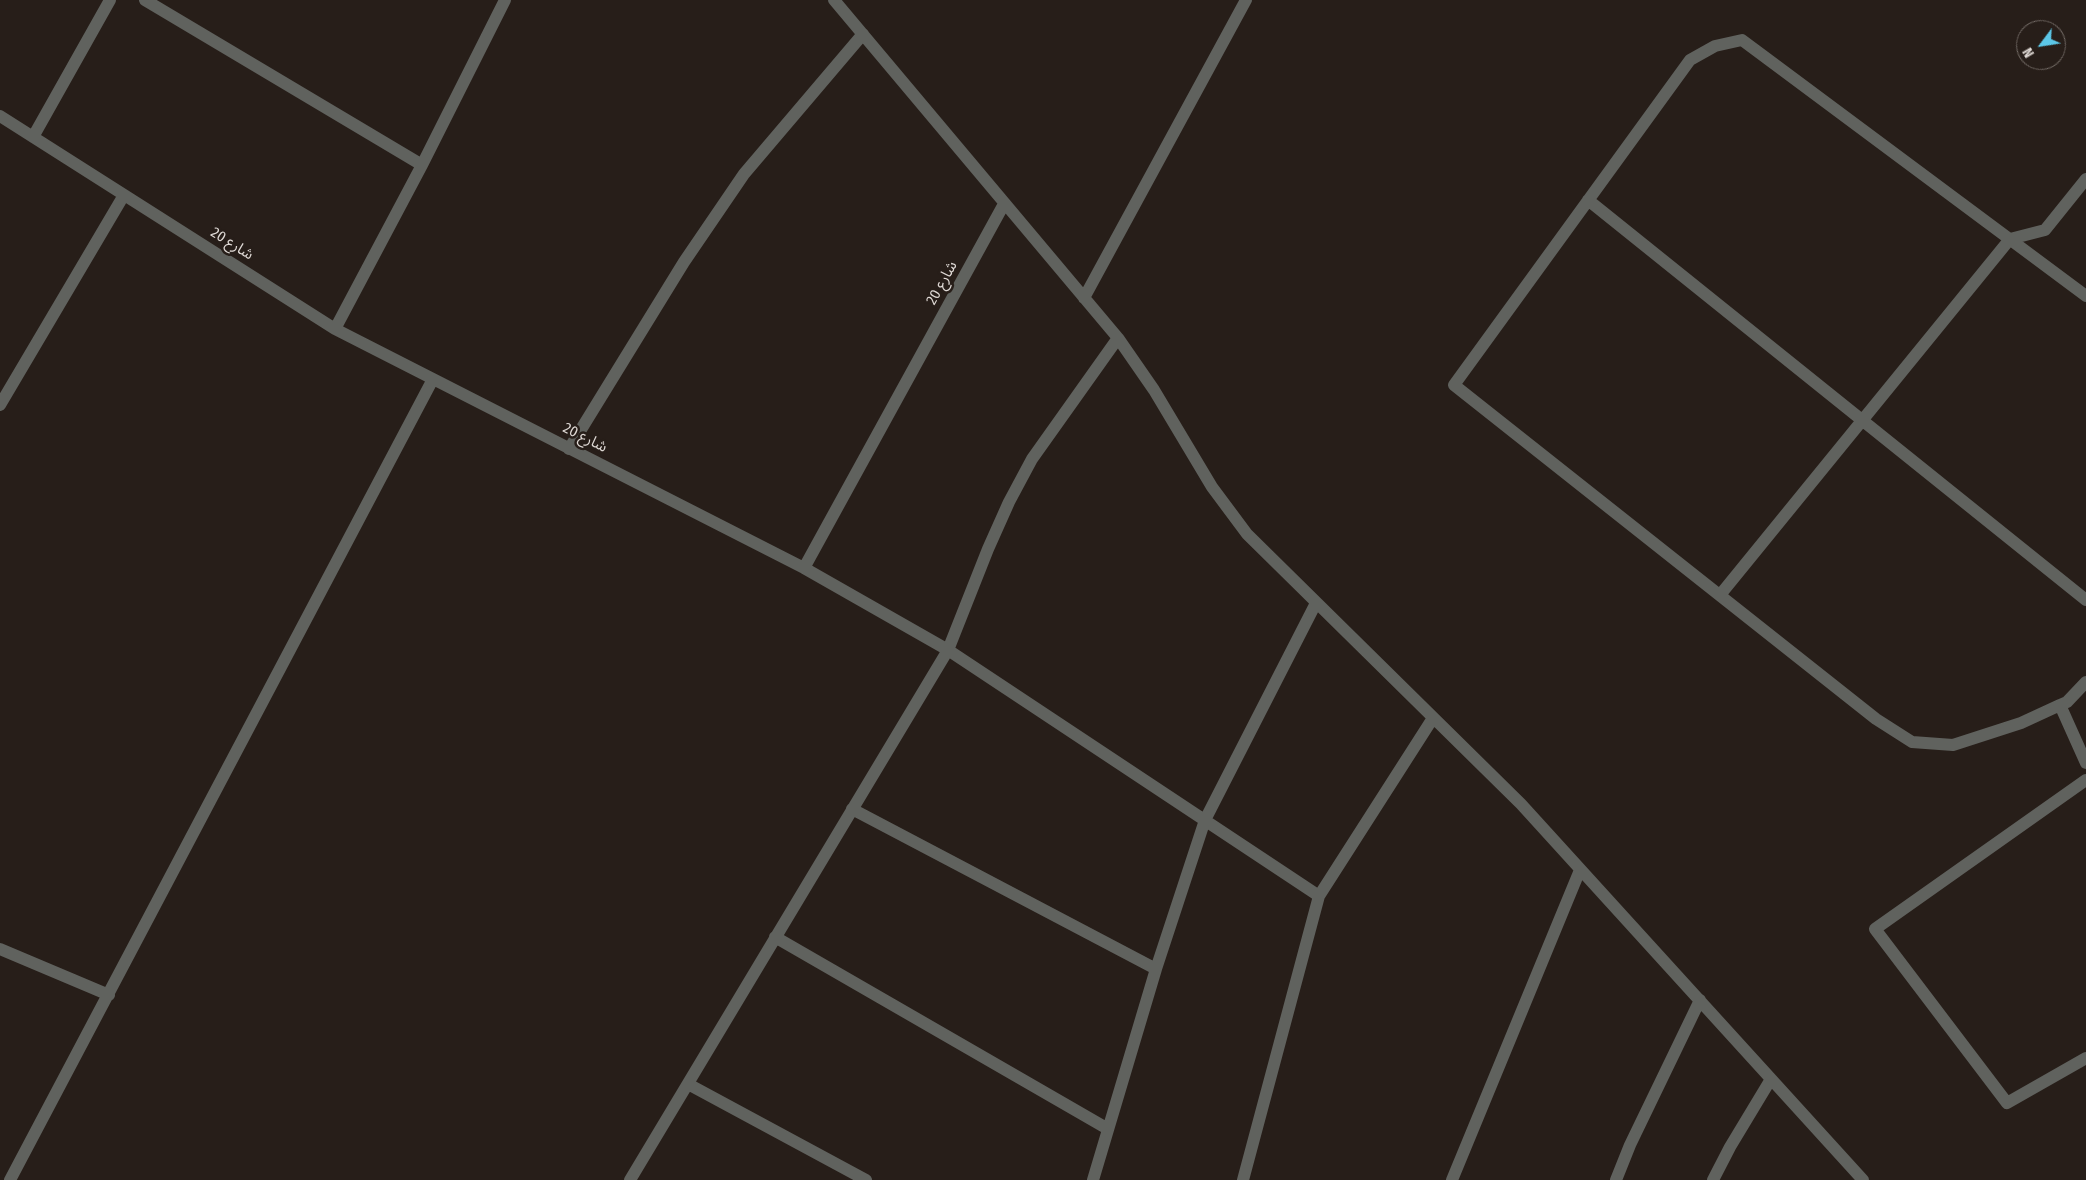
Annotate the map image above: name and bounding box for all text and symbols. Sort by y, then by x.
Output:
north arrow [2016,20,2066,70]
text: N [2019,45,2038,60]
street label: شارع 20 [207,224,257,264]
street label: شارع 20 [923,258,961,308]
street label: شارع 20 [560,419,610,457]

